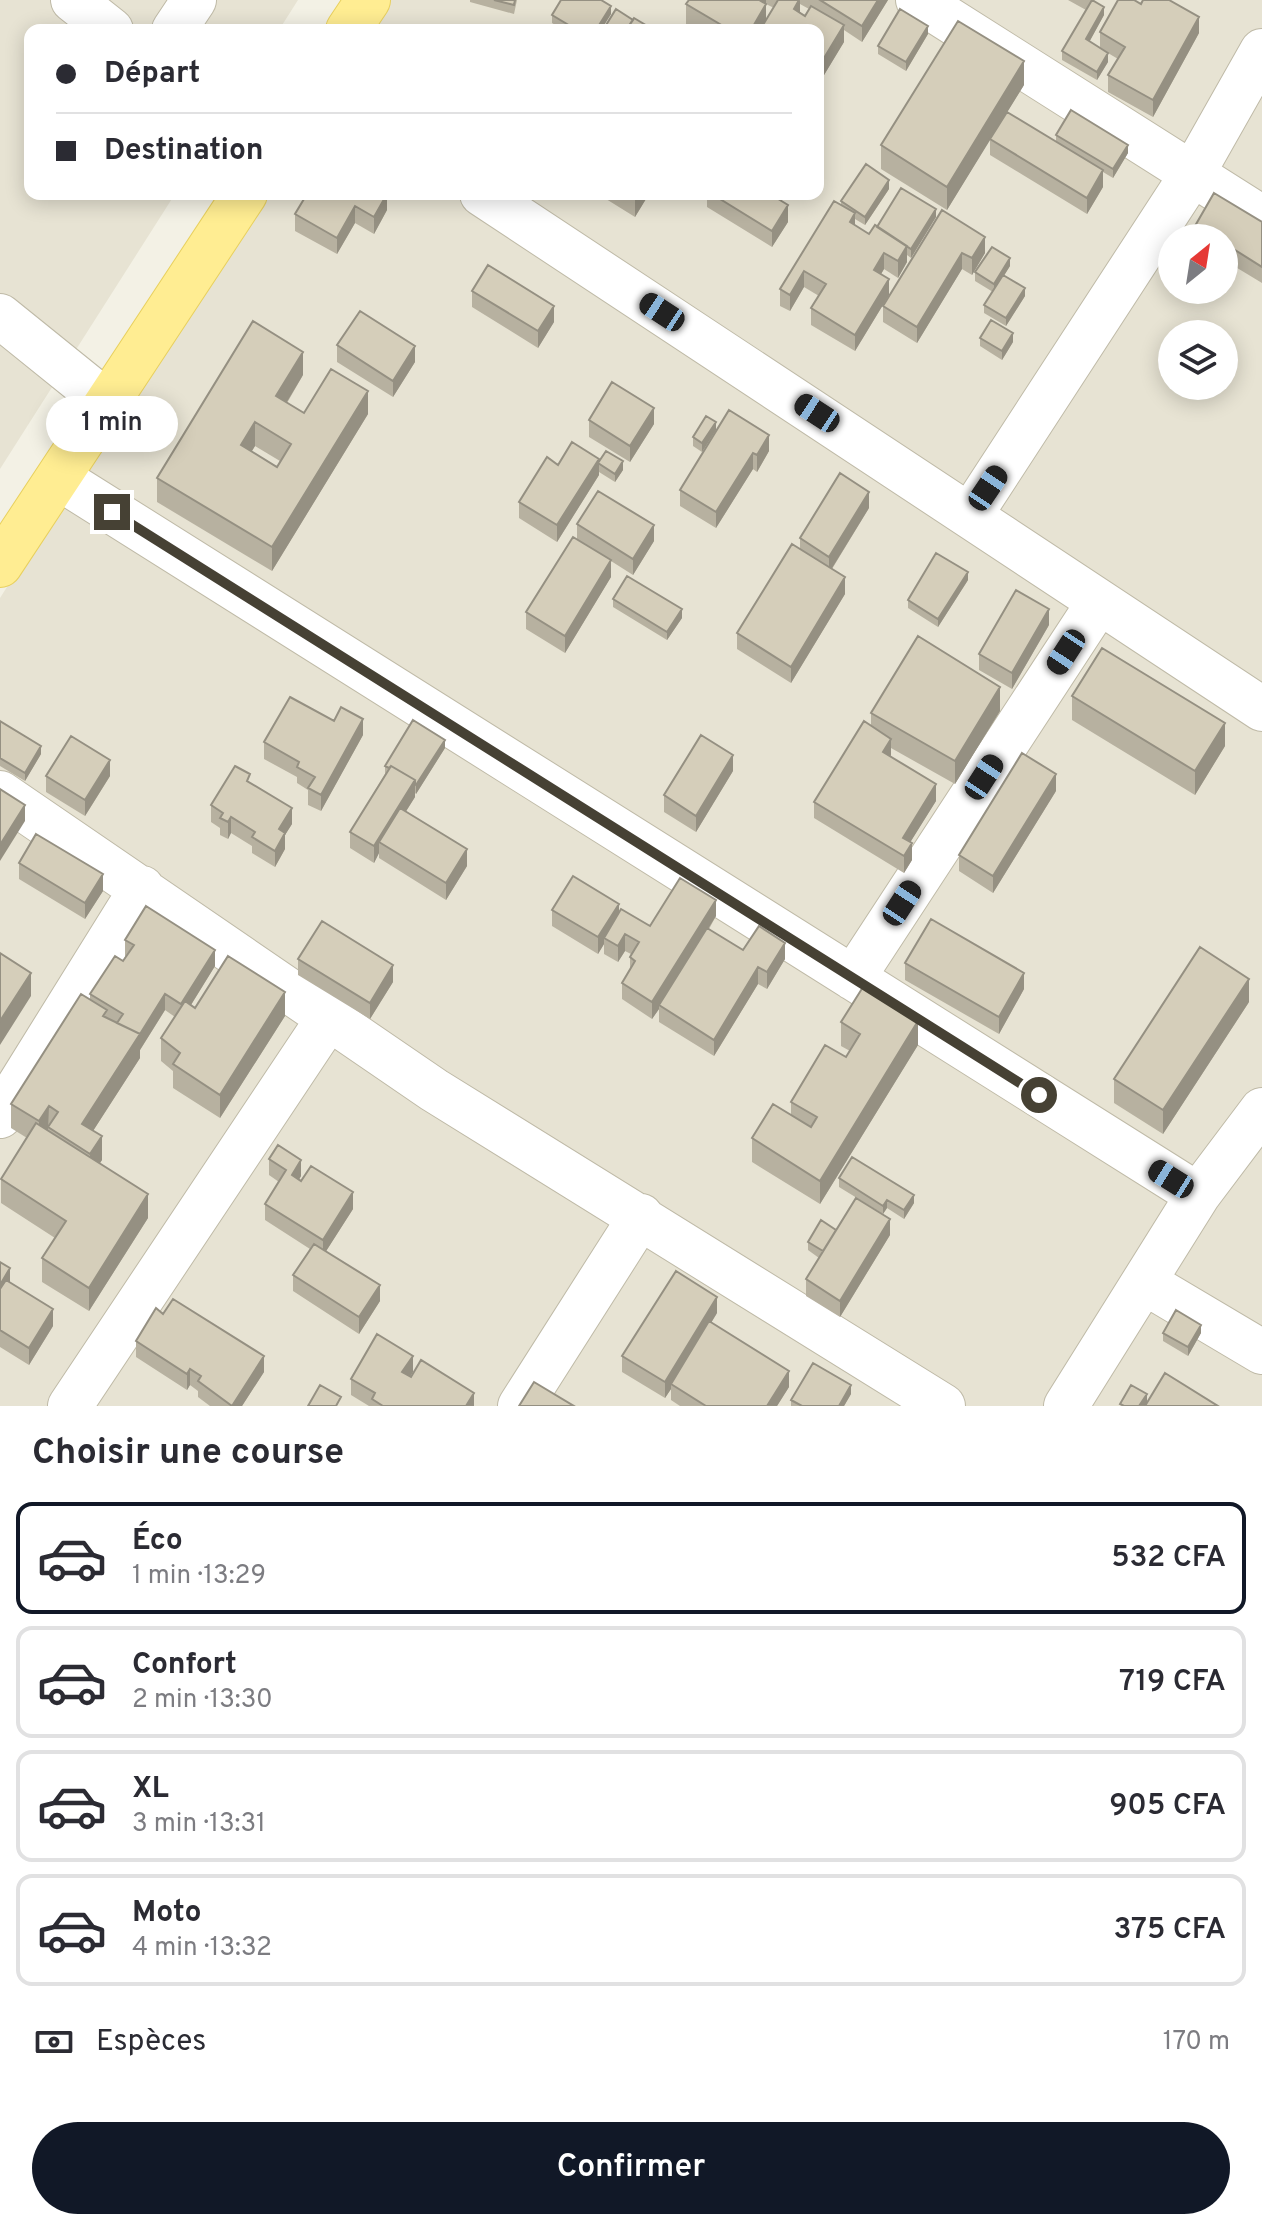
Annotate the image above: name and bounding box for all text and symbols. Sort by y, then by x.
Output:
text: Départ [104,56,200,93]
text: Destination [104,133,263,170]
north arrow [1158,224,1238,304]
map controls [1158,224,1238,400]
car [635,289,689,335]
button: layers [1158,320,1238,400]
car [790,390,844,436]
callout: 1 min [46,396,178,452]
text: 1 min [81,407,143,440]
car [965,461,1011,515]
route end [94,494,130,530]
car [1043,625,1089,679]
car [961,750,1007,804]
car [879,876,925,930]
route start [1021,1077,1057,1113]
car [1144,1156,1198,1202]
text: Choisir une course [32,1431,344,1477]
icon: car [36,1522,108,1594]
text: Éco [132,1523,183,1560]
text: 532 CFA [1111,1540,1226,1577]
text: 1 min · 13:29 [132,1560,266,1593]
icon: car [36,1646,108,1718]
text: Confort [132,1647,237,1684]
text: 719 CFA [1119,1664,1226,1701]
text: 2 min · 13:30 [132,1684,273,1717]
icon: car [36,1770,108,1842]
text: XL [132,1771,169,1808]
text: 905 CFA [1109,1788,1226,1825]
text: 3 min · 13:31 [132,1808,266,1841]
icon: car [36,1894,108,1966]
text: Moto [132,1895,202,1932]
text: 375 CFA [1113,1912,1226,1949]
text: 4 min · 13:32 [132,1932,272,1965]
icon: cash [32,2020,76,2064]
text: Espèces [96,2024,206,2061]
text: 170 m [1163,2026,1230,2059]
button: Confirmer [32,2122,1230,2214]

